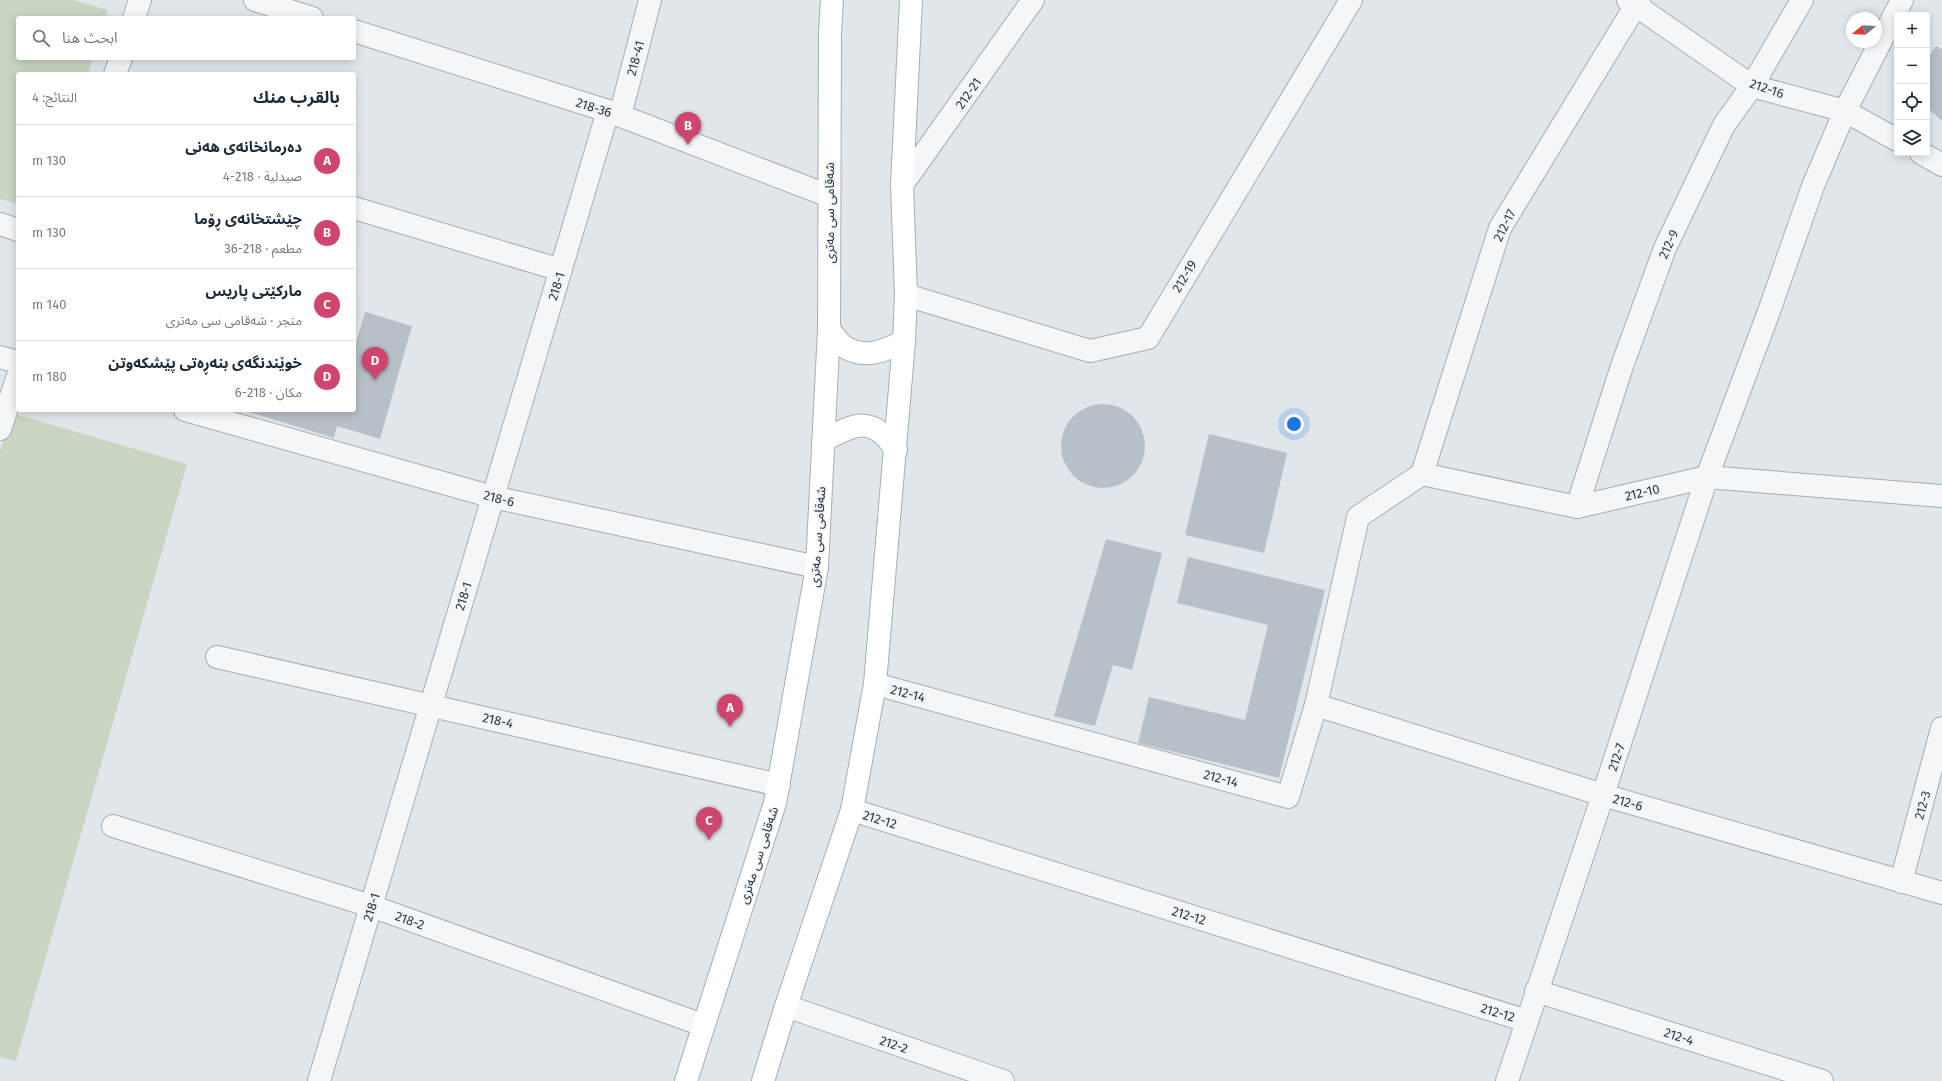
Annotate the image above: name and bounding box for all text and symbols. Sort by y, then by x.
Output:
north arrow [1846,12,1882,48]
map controls [1894,12,1930,156]
button: + [1894,12,1930,48]
search box [16,16,356,60]
icon: search [30,27,52,49]
text: ابحث هنا [62,29,118,47]
street label: 218-41 [624,39,647,77]
button: − [1894,48,1930,84]
street label: 212-21 [952,75,984,112]
street label: 212-16 [1748,76,1786,101]
button: locate [1894,84,1930,120]
text: بالقرب منك [253,87,340,108]
text: النتائج: 4 [32,90,77,105]
street label: 218-36 [574,95,614,120]
pin: B [675,112,701,145]
button: layers [1894,120,1930,156]
text: دەرمانخانەی هەنی [185,138,302,156]
text: 130 m [32,153,66,168]
text: A [323,153,331,168]
street label: شەقامی سی مەتری [822,162,838,264]
text: صيدلية · 218-4 [223,169,302,184]
street label: 212-17 [1490,206,1519,244]
text: چێشتخانەی ڕۆما [194,210,302,228]
text: 130 m [32,225,66,240]
text: B [323,225,331,240]
street label: 212-9 [1655,227,1682,261]
text: مطعم · 218-36 [224,241,302,256]
street label: 212-19 [1169,257,1200,295]
street label: 218-1 [545,270,568,302]
text: مارکێتی پاریس [206,282,302,300]
text: 140 m [32,297,66,312]
text: C [323,297,331,312]
text: متجر · شەقامی سی مەتری [166,313,302,328]
pin: D [362,347,388,380]
text: خوێندنگەی بنەڕەتی پێشکەوتن [108,354,302,372]
text: 180 m [32,369,67,384]
text: D [323,369,331,384]
text: مكان · 218-6 [235,385,302,400]
your location [1284,414,1304,434]
street label: 212-10 [1623,481,1661,504]
street label: شەقامی سی مەتری [806,486,830,588]
street label: 218-6 [482,487,516,510]
street label: 218-1 [452,580,475,612]
street label: 212-14 [889,682,927,705]
pin: A [717,694,743,727]
street label: 218-4 [481,710,515,731]
street label: 212-7 [1605,741,1628,773]
street label: 212-14 [1202,767,1240,790]
street label: 212-3 [1911,789,1933,821]
street label: 212-6 [1611,791,1645,814]
street label: شەقامی سی مەتری [736,805,782,906]
pin: C [696,807,722,840]
street label: 212-12 [861,807,899,832]
street label: 218-1 [360,891,383,923]
street label: 212-12 [1170,903,1208,928]
street label: 218-2 [393,908,426,933]
street label: 212-12 [1479,1000,1517,1025]
street label: 212-4 [1662,1025,1696,1048]
street label: 212-2 [878,1033,910,1056]

